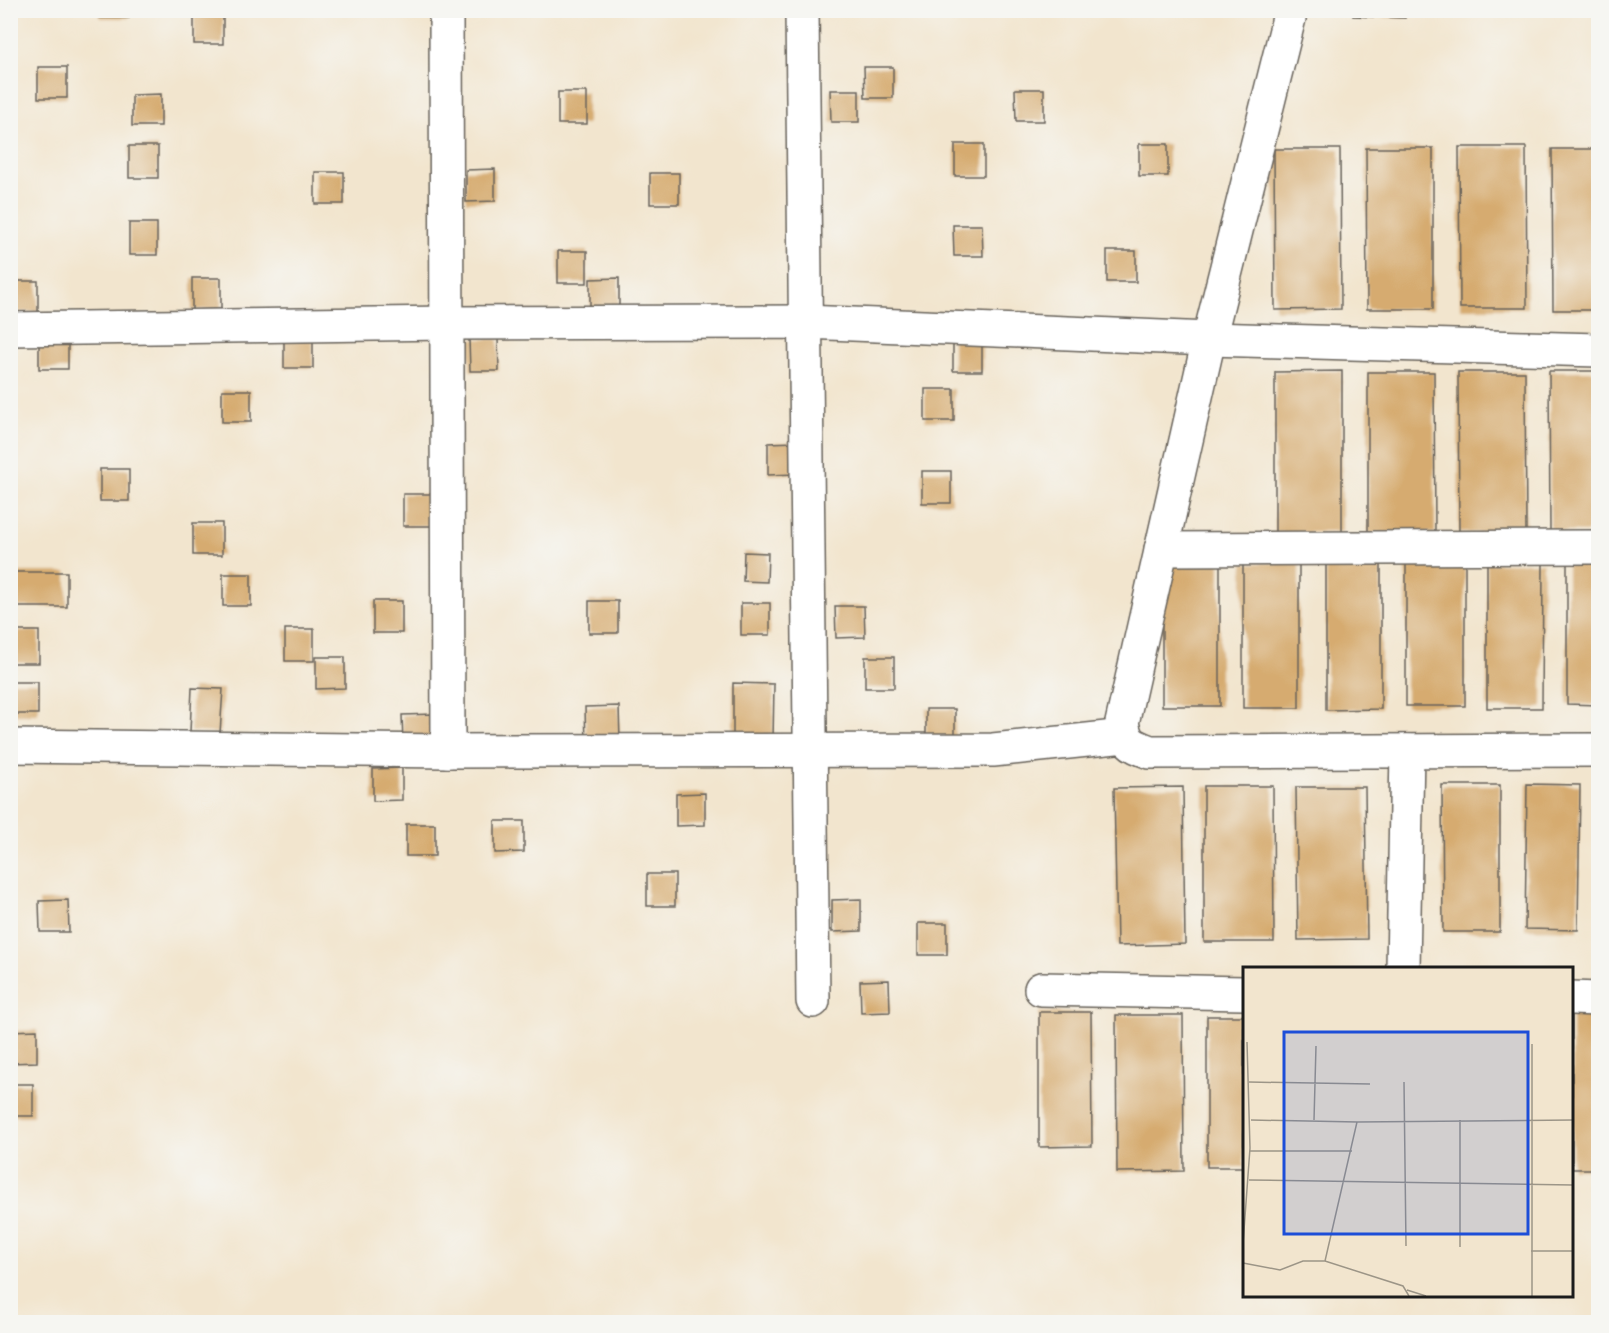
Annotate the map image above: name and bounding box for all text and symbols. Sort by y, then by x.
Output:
inset map [1243,967,1573,1297]

